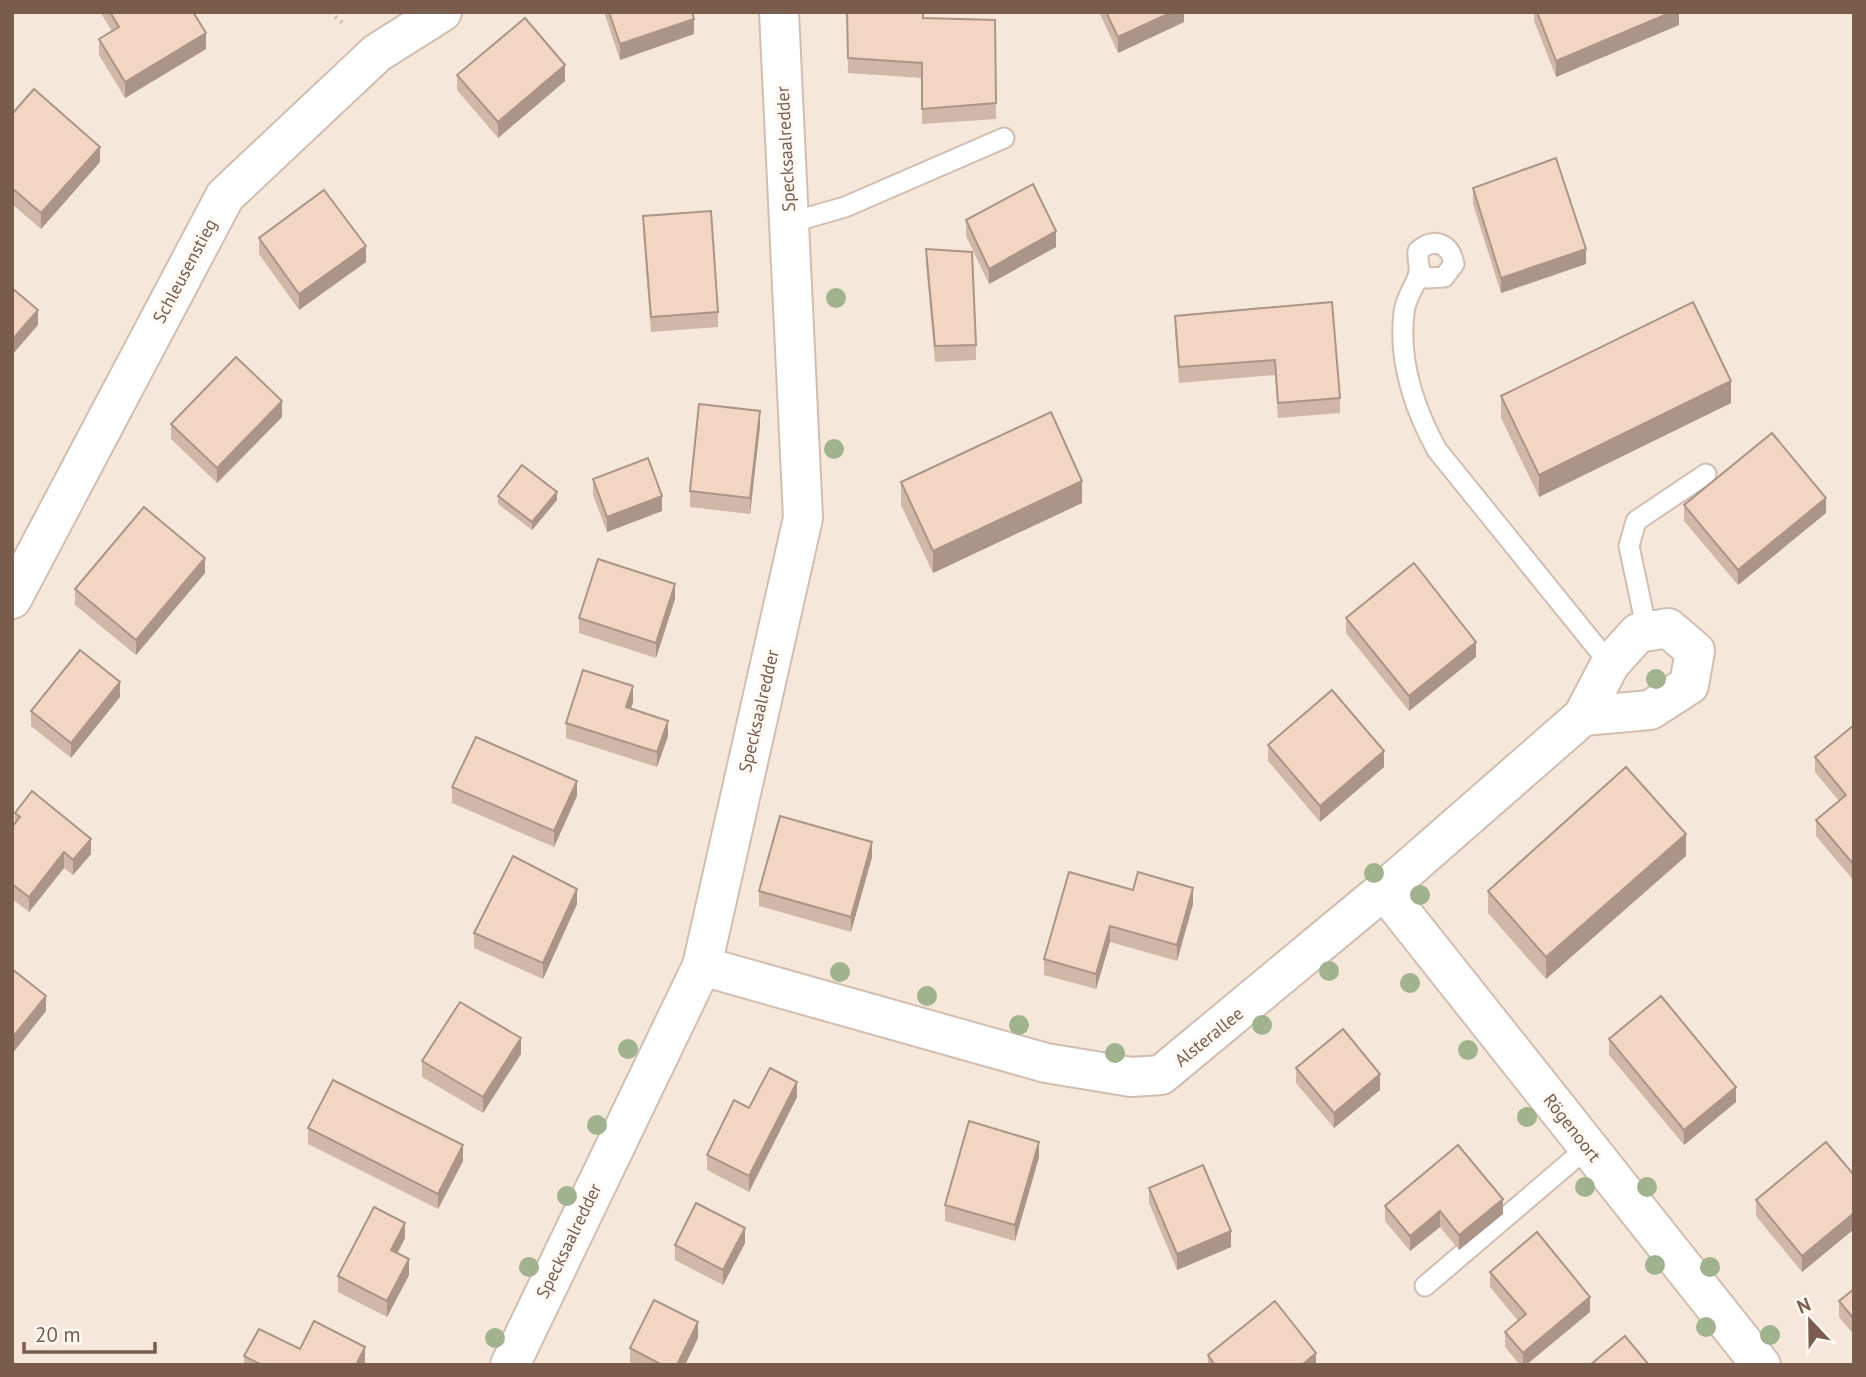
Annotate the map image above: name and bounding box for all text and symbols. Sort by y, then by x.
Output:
street label: Specksaalredder [771,86,800,212]
street label: Schleusenstieg [147,214,222,327]
street label: Specksaalredder [733,647,784,775]
street label: Alsterallee [1170,1002,1248,1071]
street label: Rögenoort [1539,1089,1606,1166]
street label: Specksaalredder [531,1179,606,1302]
north arrow [1775,1286,1845,1356]
text: N [1793,1292,1814,1319]
scale bar [24,1310,156,1354]
text: 20 m [35,1321,81,1348]

